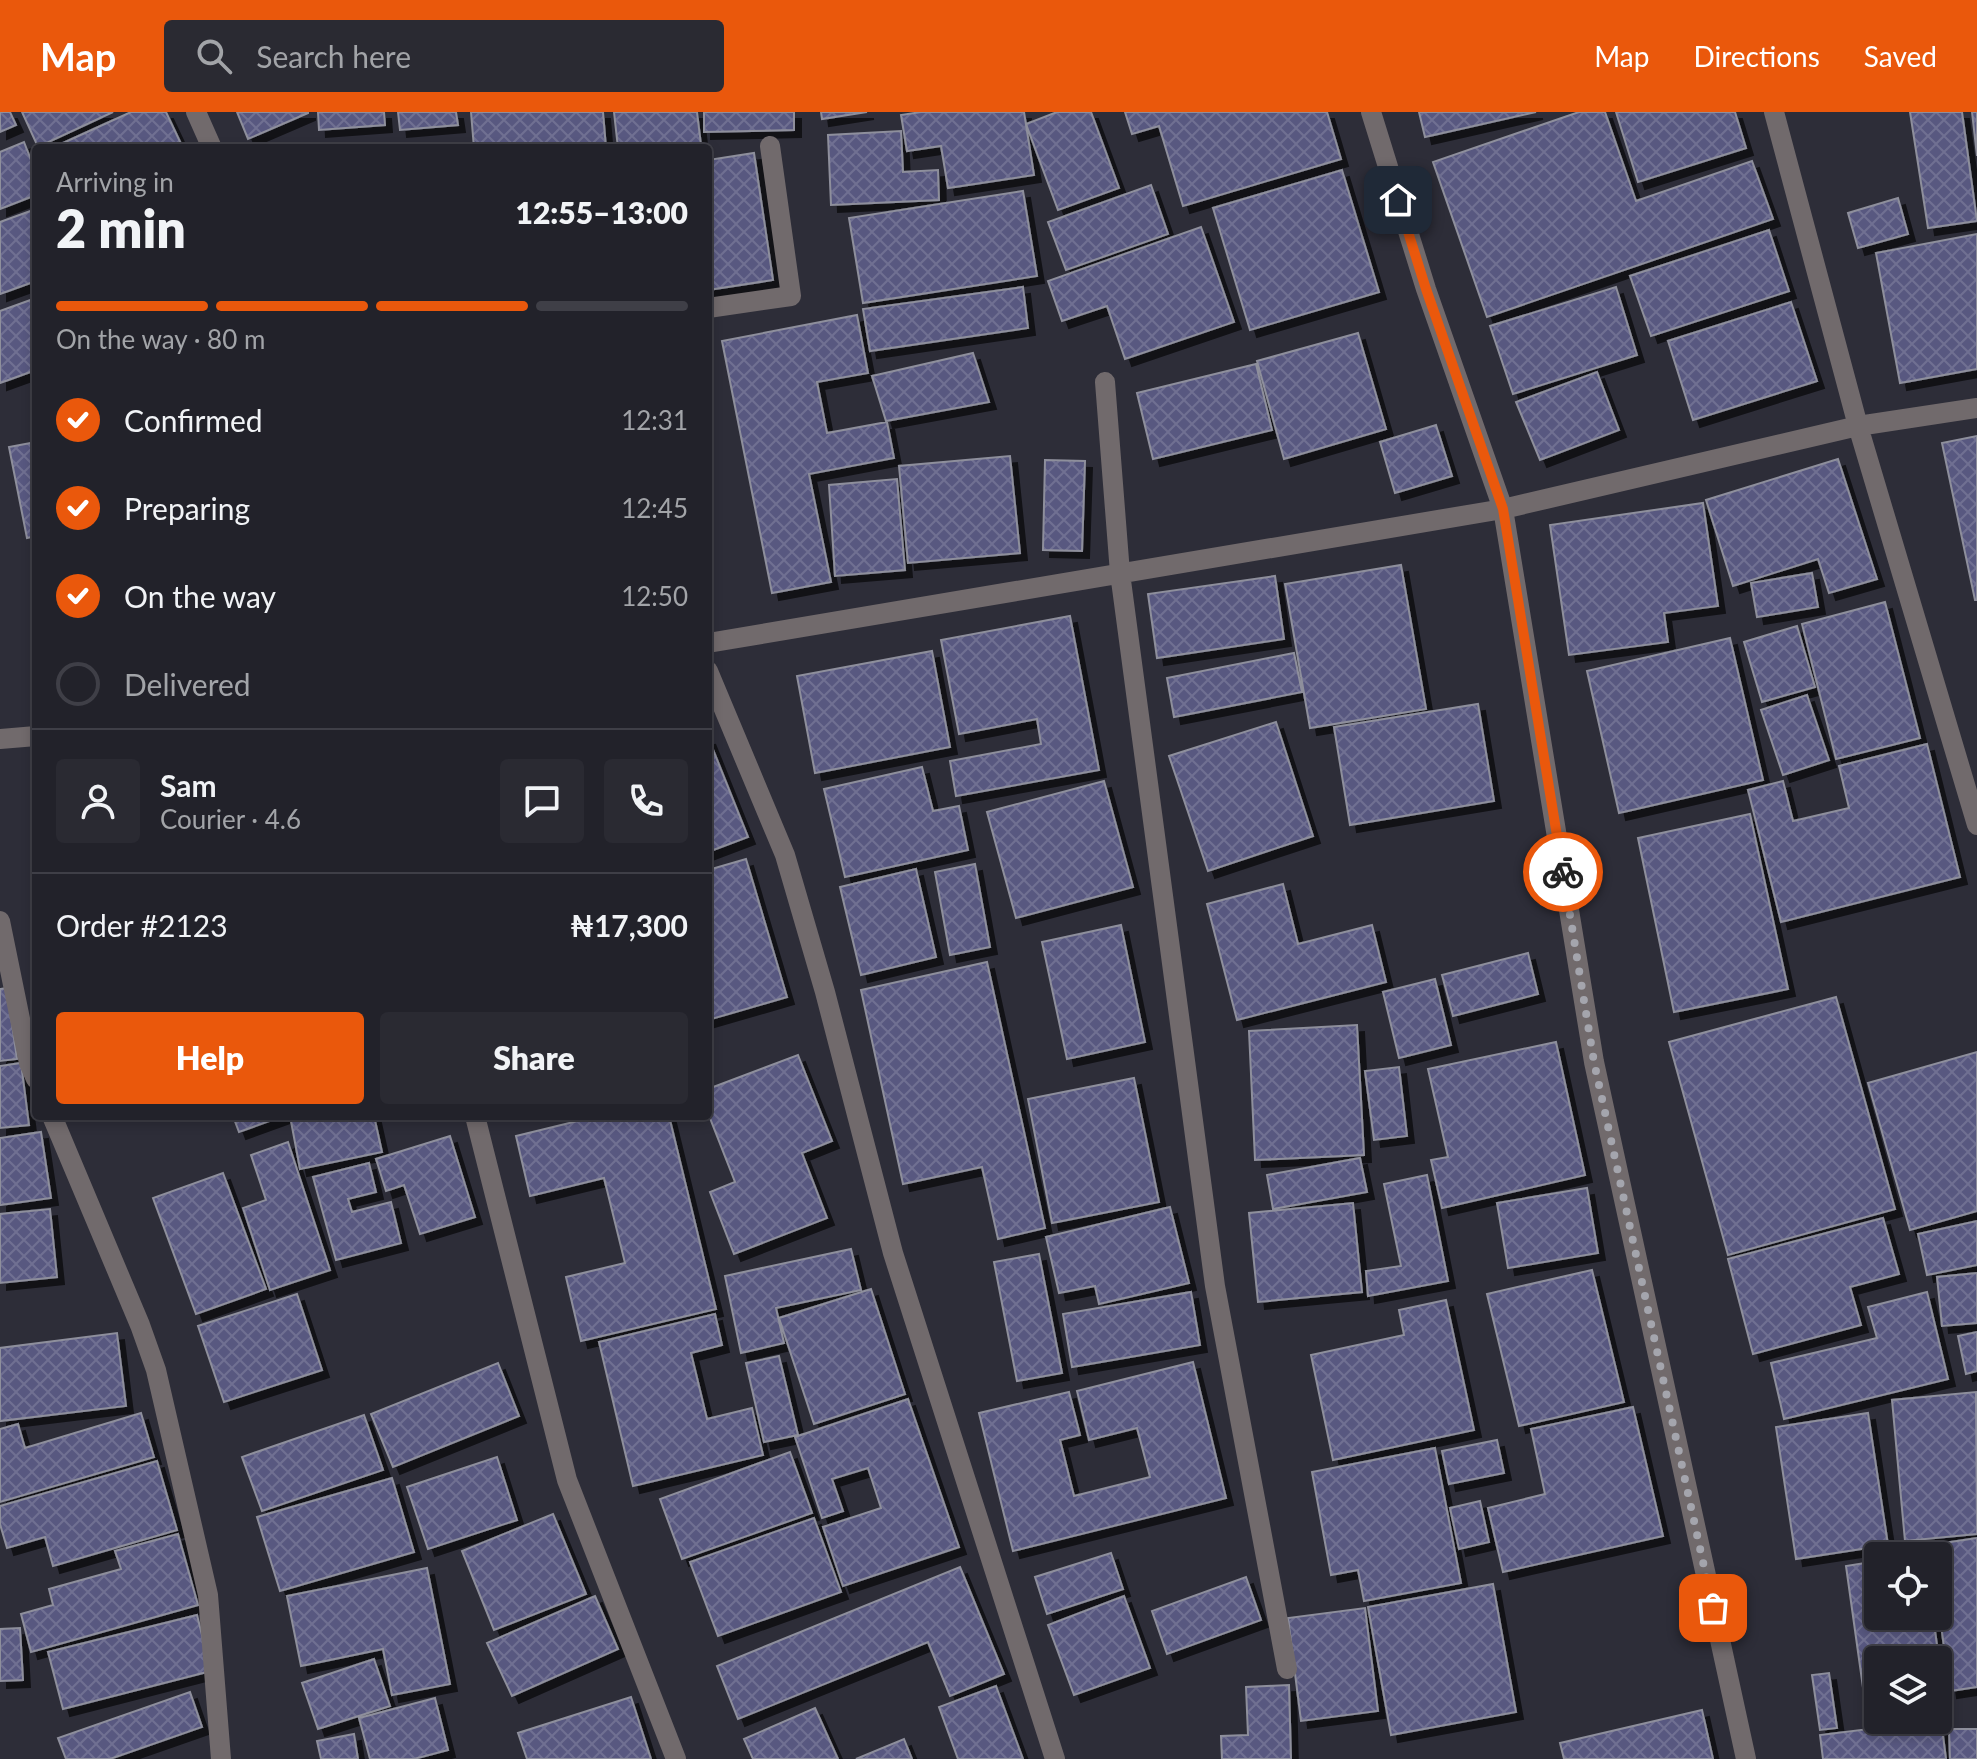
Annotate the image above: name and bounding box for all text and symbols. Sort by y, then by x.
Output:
search box [164,20,724,92]
text: Map [40,33,116,79]
icon: search [192,34,236,78]
text: Search here [256,38,411,74]
text: Map [1594,39,1649,73]
text: Directions [1693,39,1820,73]
text: Saved [1864,39,1937,73]
text: Arriving in [56,166,174,198]
pin [1364,166,1432,234]
icon: home [1376,178,1420,222]
text: 12:55–13:00 [515,194,688,230]
text: 2 min [56,197,186,259]
text: On the way · 80 m [56,323,265,355]
icon: check [56,398,100,442]
text: Confirmed [124,402,263,438]
text: 12:31 [621,404,688,436]
icon: check [56,486,100,530]
text: Preparing [124,490,250,526]
text: 12:45 [621,492,688,524]
icon: check [56,574,100,618]
text: On the way [124,578,276,614]
text: 12:50 [621,580,688,612]
text: Delivered [124,666,251,702]
button: person [56,759,140,843]
button: chat [500,759,584,843]
button: phone [604,759,688,843]
text: Sam [160,767,217,803]
text: Courier · 4.6 [160,803,301,835]
courier [1523,832,1603,912]
icon: bike [1541,850,1585,894]
text: Order #2123 [56,907,228,943]
text: ₦17,300 [570,907,688,943]
button: Help [56,1012,364,1104]
button: Share [380,1012,688,1104]
map controls [1864,1542,1952,1734]
button: locate [1864,1542,1952,1630]
pin [1679,1574,1747,1642]
icon: bag [1691,1586,1735,1630]
button: layers [1864,1646,1952,1734]

